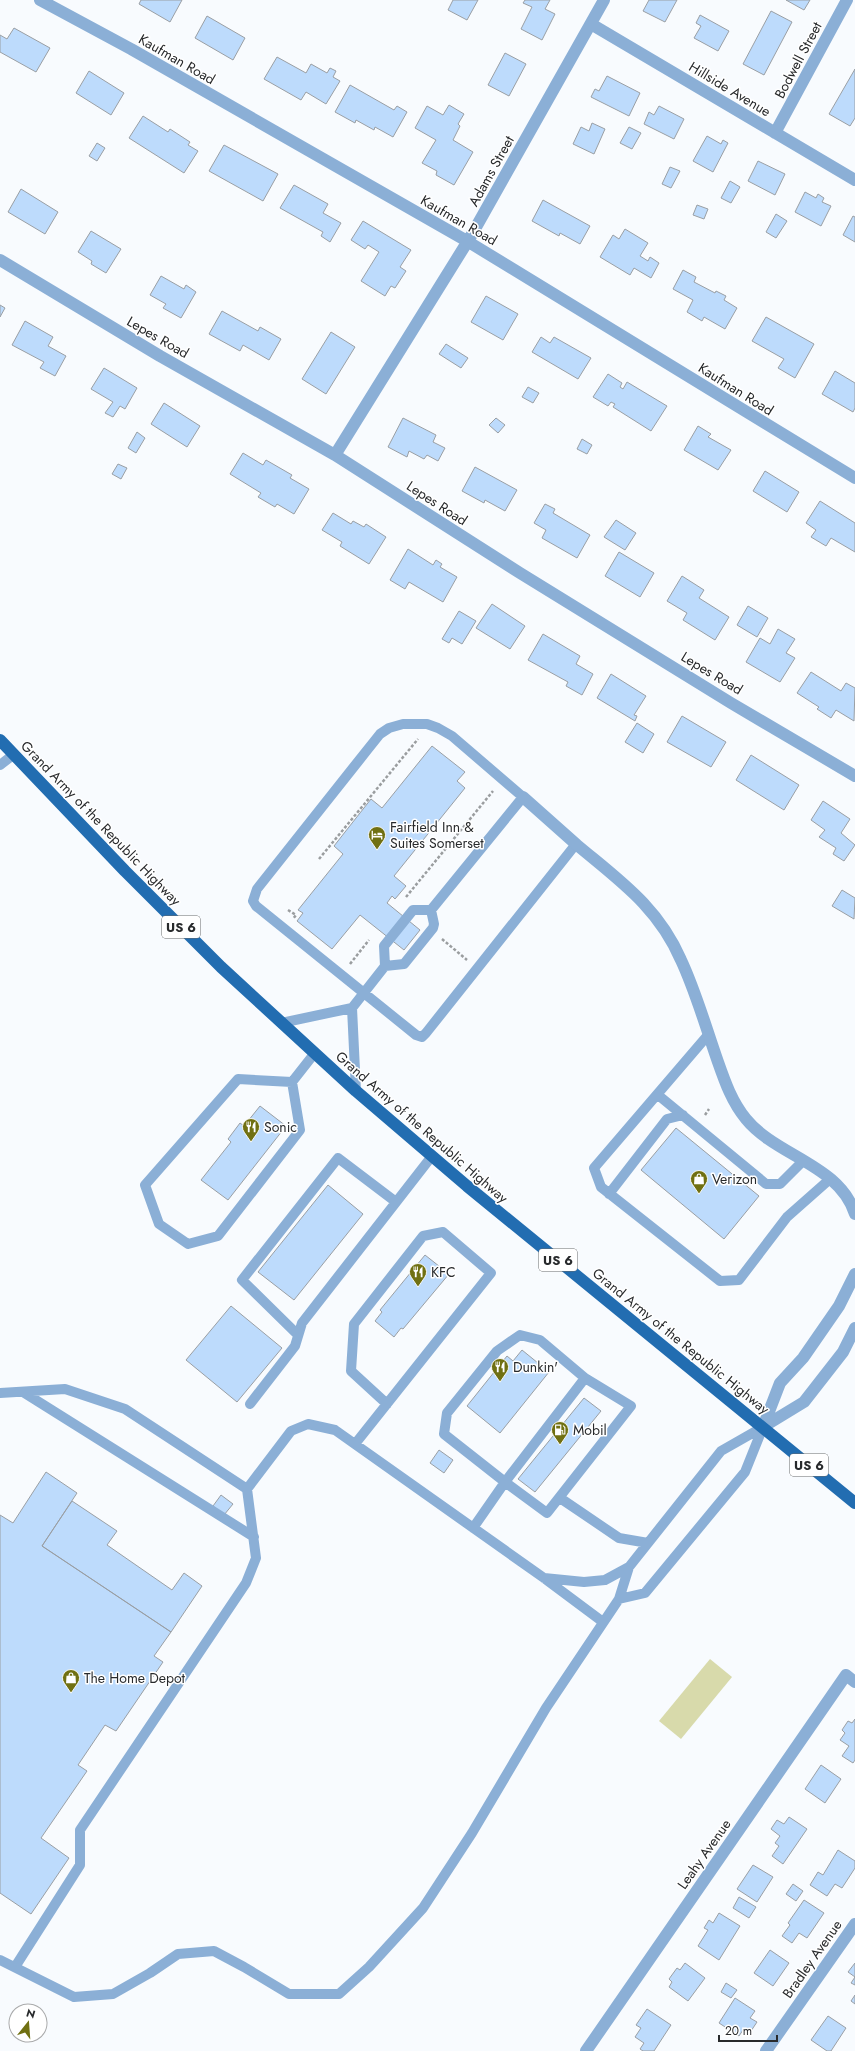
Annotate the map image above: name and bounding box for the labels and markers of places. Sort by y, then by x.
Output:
place label: Fairfield Inn & Suites Somerset [390,817,484,853]
hotel icon: Fairfield Inn & Suites Somerset [367,825,387,850]
restaurant icon: Sonic [241,1117,261,1142]
place label: Sonic [264,1117,297,1137]
shop icon: Verizon [689,1169,709,1194]
place label: Verizon [712,1169,757,1189]
restaurant icon: KFC [408,1262,428,1287]
place label: KFC [431,1262,456,1282]
restaurant icon: Dunkin' [490,1357,510,1382]
place label: Dunkin' [513,1357,558,1377]
fuel station icon: Mobil [550,1420,570,1445]
place label: Mobil [573,1420,607,1440]
shop icon: The Home Depot [61,1668,81,1693]
place label: The Home Depot [84,1668,186,1688]

